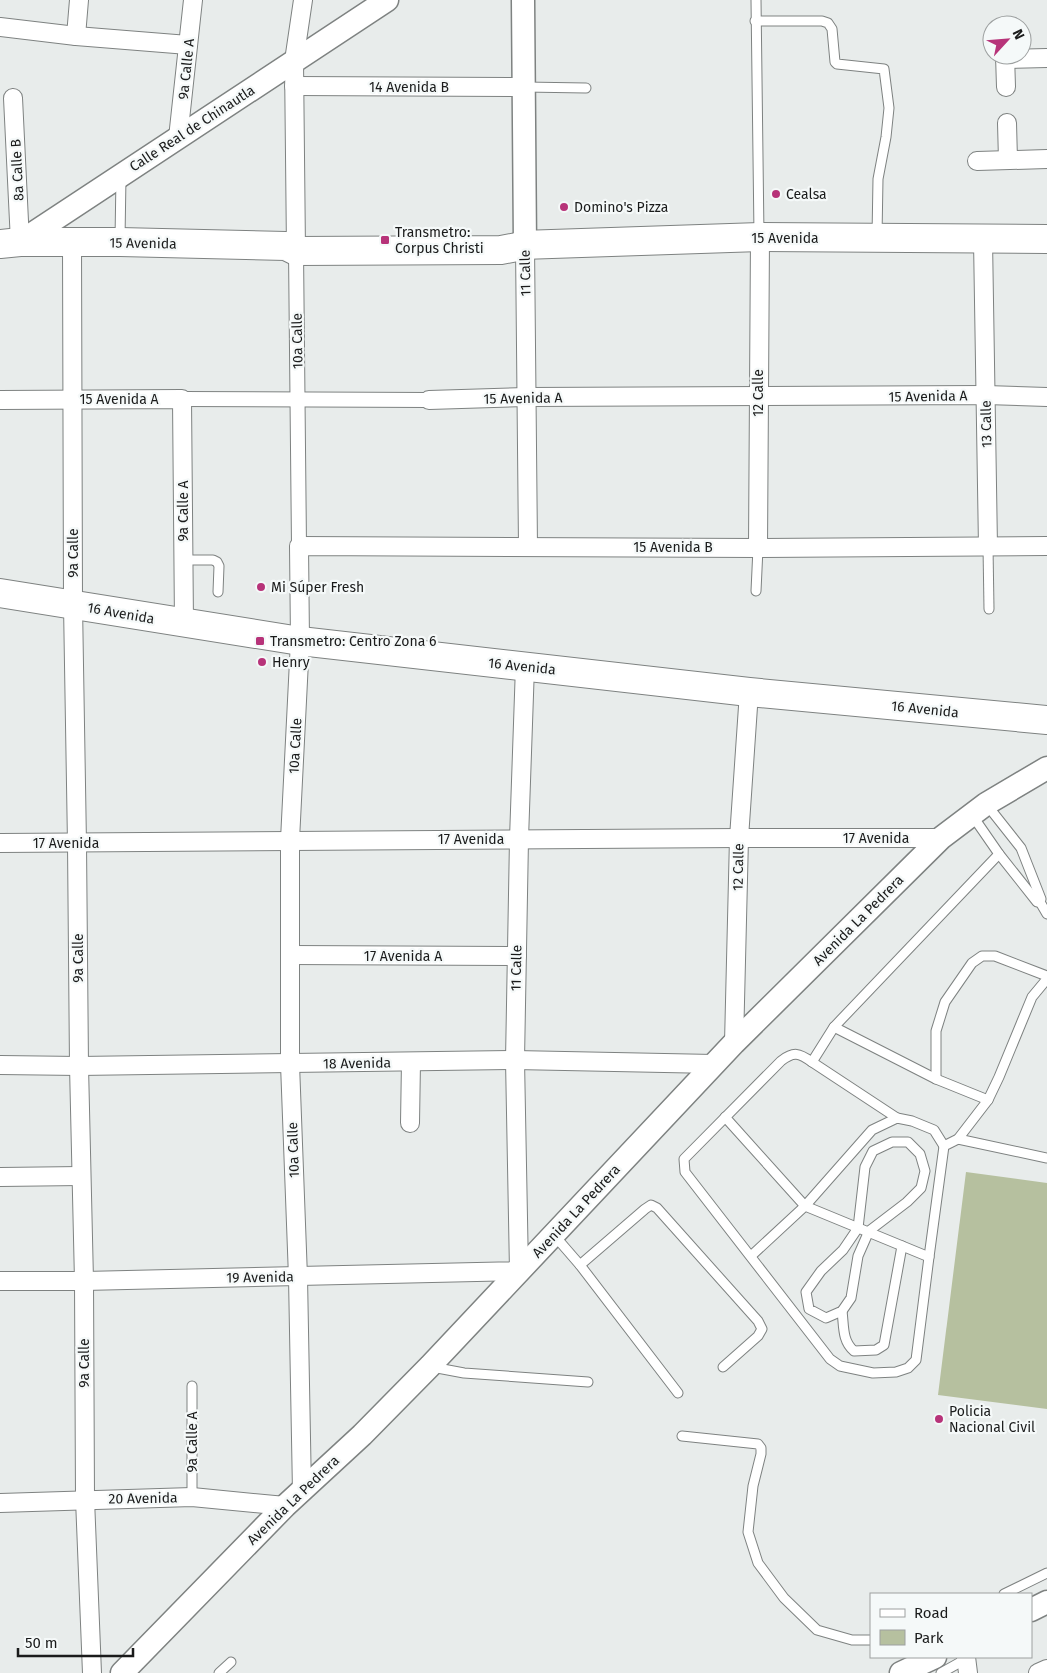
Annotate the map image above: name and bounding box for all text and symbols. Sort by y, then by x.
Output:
north arrow [982,15,1032,65]
text: N [1009,27,1028,42]
street label: 9a Calle A [175,38,198,100]
street label: 14 Avenida B [369,79,449,96]
street label: Calle Real de Chinautla [127,82,258,175]
street label: 8a Calle B [7,138,28,201]
place label: Cealsa [786,186,827,203]
marker: Cealsa [770,188,782,200]
place label: Domino's Pizza [574,199,668,216]
marker: Domino's Pizza [558,201,570,213]
place label: Transmetro: Corpus Christi [395,224,484,257]
street label: 15 Avenida [751,230,819,247]
street label: 15 Avenida [109,234,177,253]
marker: Transmetro: Corpus Christi [379,234,391,246]
street label: 11 Calle [517,250,534,296]
street label: 10a Calle [289,313,306,369]
street label: 12 Calle [750,369,767,417]
street label: 15 Avenida A [888,387,968,406]
street label: 15 Avenida A [483,389,563,408]
street label: 15 Avenida A [79,391,159,408]
street label: 13 Calle [978,400,995,448]
street label: 9a Calle A [175,480,192,542]
street label: 9a Calle [65,528,82,578]
street label: 15 Avenida B [633,539,713,556]
place label: Mi Súper Fresh [271,579,364,596]
marker: Mi Súper Fresh [255,581,267,593]
street label: 16 Avenida [86,599,156,628]
place label: Transmetro: Centro Zona 6 [270,633,437,650]
marker: Transmetro: Centro Zona 6 [254,635,266,647]
place label: Henry [272,654,310,671]
street label: 16 Avenida [487,654,557,678]
marker: Henry [256,656,268,668]
street label: 16 Avenida [890,697,960,721]
street label: 10a Calle [286,718,305,775]
street label: 17 Avenida [843,830,909,847]
street label: 17 Avenida [438,831,504,848]
street label: 17 Avenida [33,835,99,852]
street label: 12 Calle [730,843,747,891]
street label: Avenida La Pedrera [809,871,907,969]
street label: 9a Calle [70,933,87,983]
street label: 11 Calle [508,945,525,991]
street label: 17 Avenida A [364,948,442,965]
street label: 18 Avenida [323,1054,391,1073]
street label: 10a Calle [284,1122,303,1178]
street label: Avenida La Pedrera [529,1161,624,1262]
street label: 19 Avenida [226,1268,294,1287]
street label: 9a Calle [76,1338,93,1388]
place label: Policia Nacional Civil [949,1403,1035,1436]
street label: 9a Calle A [184,1411,201,1473]
marker: Policia Nacional Civil [933,1413,945,1425]
street label: Avenida La Pedrera [244,1452,343,1549]
street label: 20 Avenida [108,1489,178,1508]
legend [870,1593,1032,1658]
text: Road [914,1604,949,1622]
scale bar [18,1626,132,1658]
text: Park [914,1629,944,1647]
text: 50 m [25,1634,58,1652]

